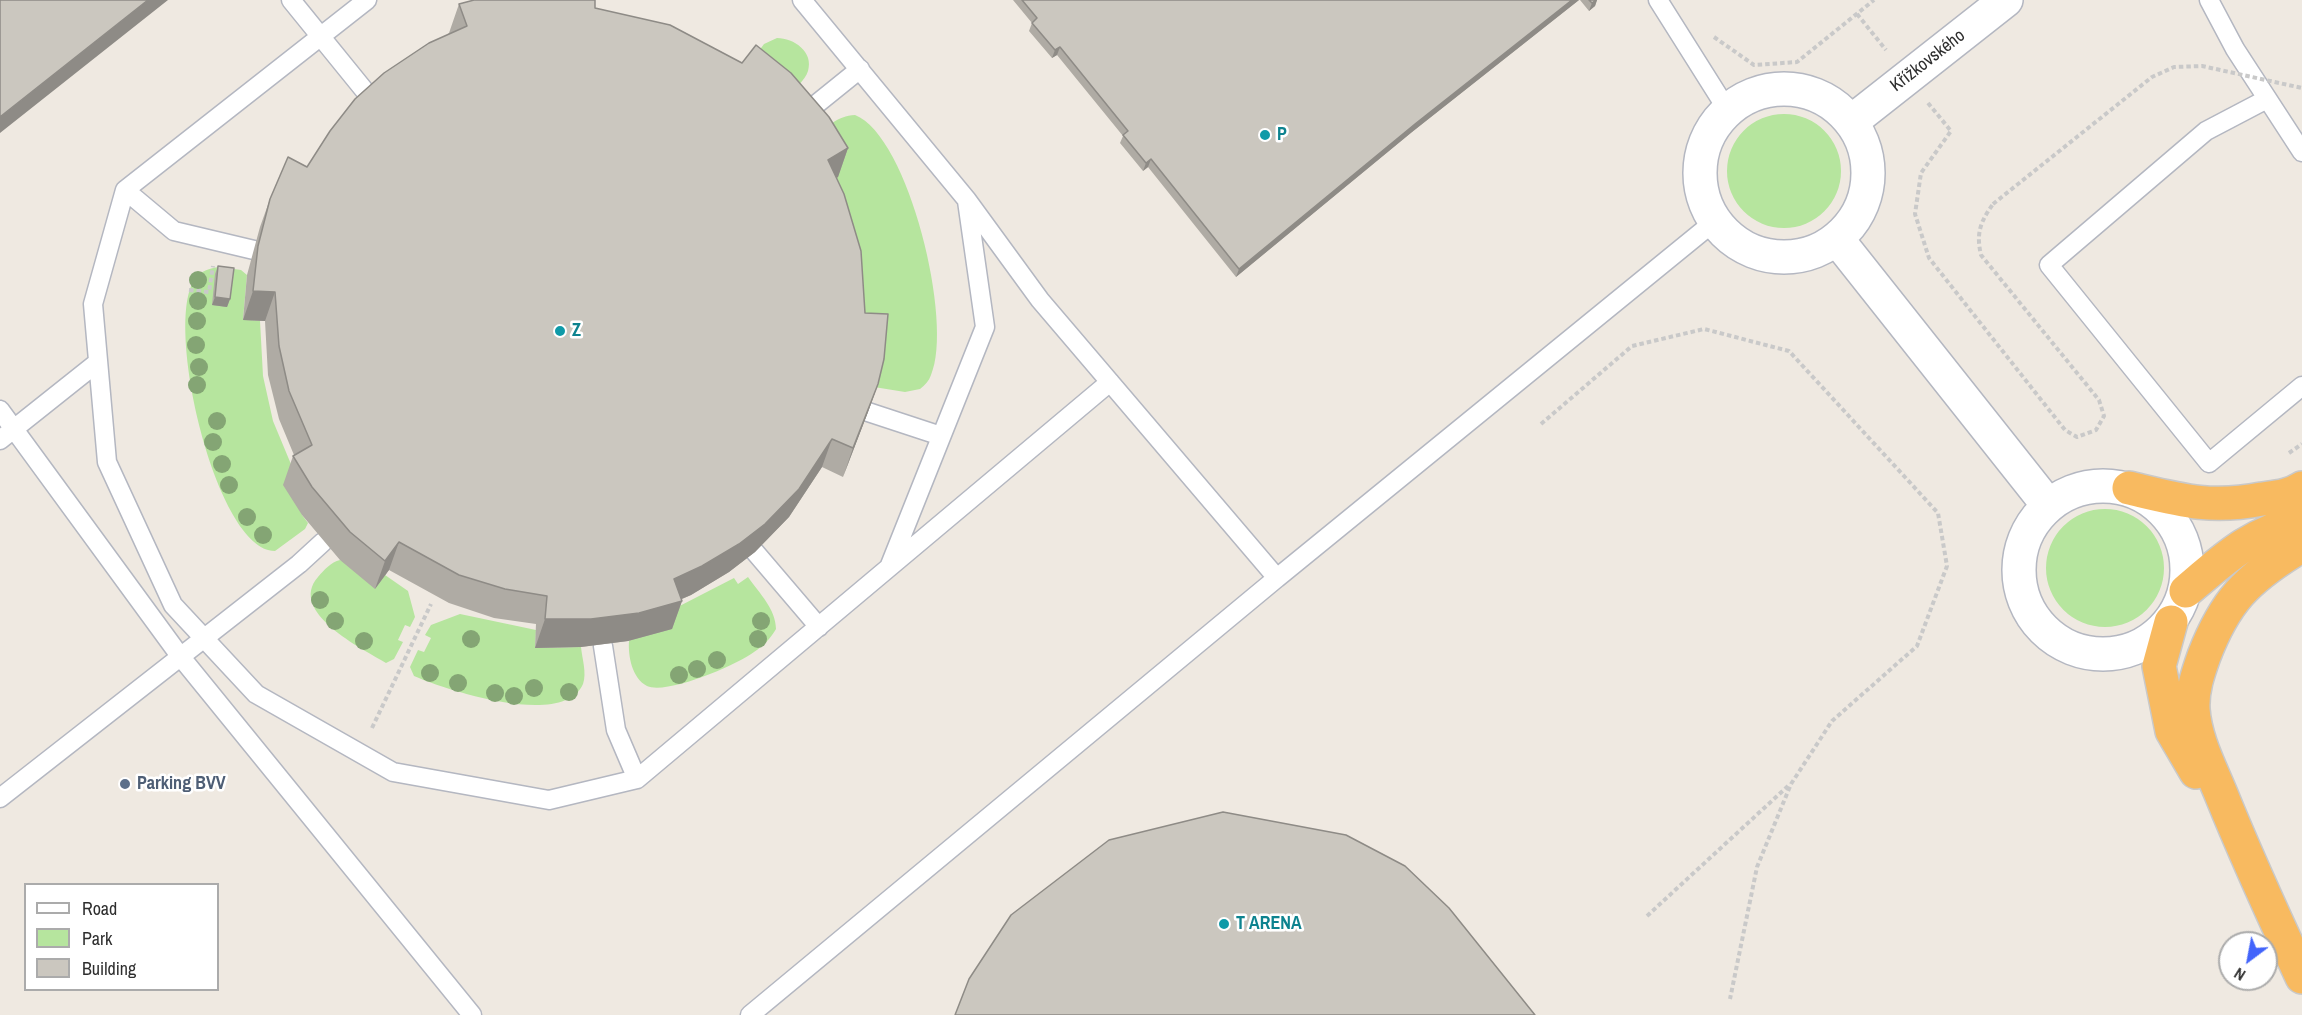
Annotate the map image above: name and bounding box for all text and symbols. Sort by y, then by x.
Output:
street label: Křížkovského [1886,25,1970,97]
place label: P [1277,124,1287,146]
marker: P [1258,128,1272,142]
place label: Z [572,320,581,342]
marker: Z [553,324,567,338]
place label: Parking BVV [137,773,226,795]
marker: Parking BVV [118,777,132,791]
legend [24,883,219,991]
text: Road [82,896,117,921]
place label: T ARENA [1236,913,1302,935]
marker: T ARENA [1217,917,1231,931]
text: Park [82,926,112,951]
north arrow [2218,931,2278,991]
text: Building [82,956,136,981]
text: N [2230,963,2249,986]

